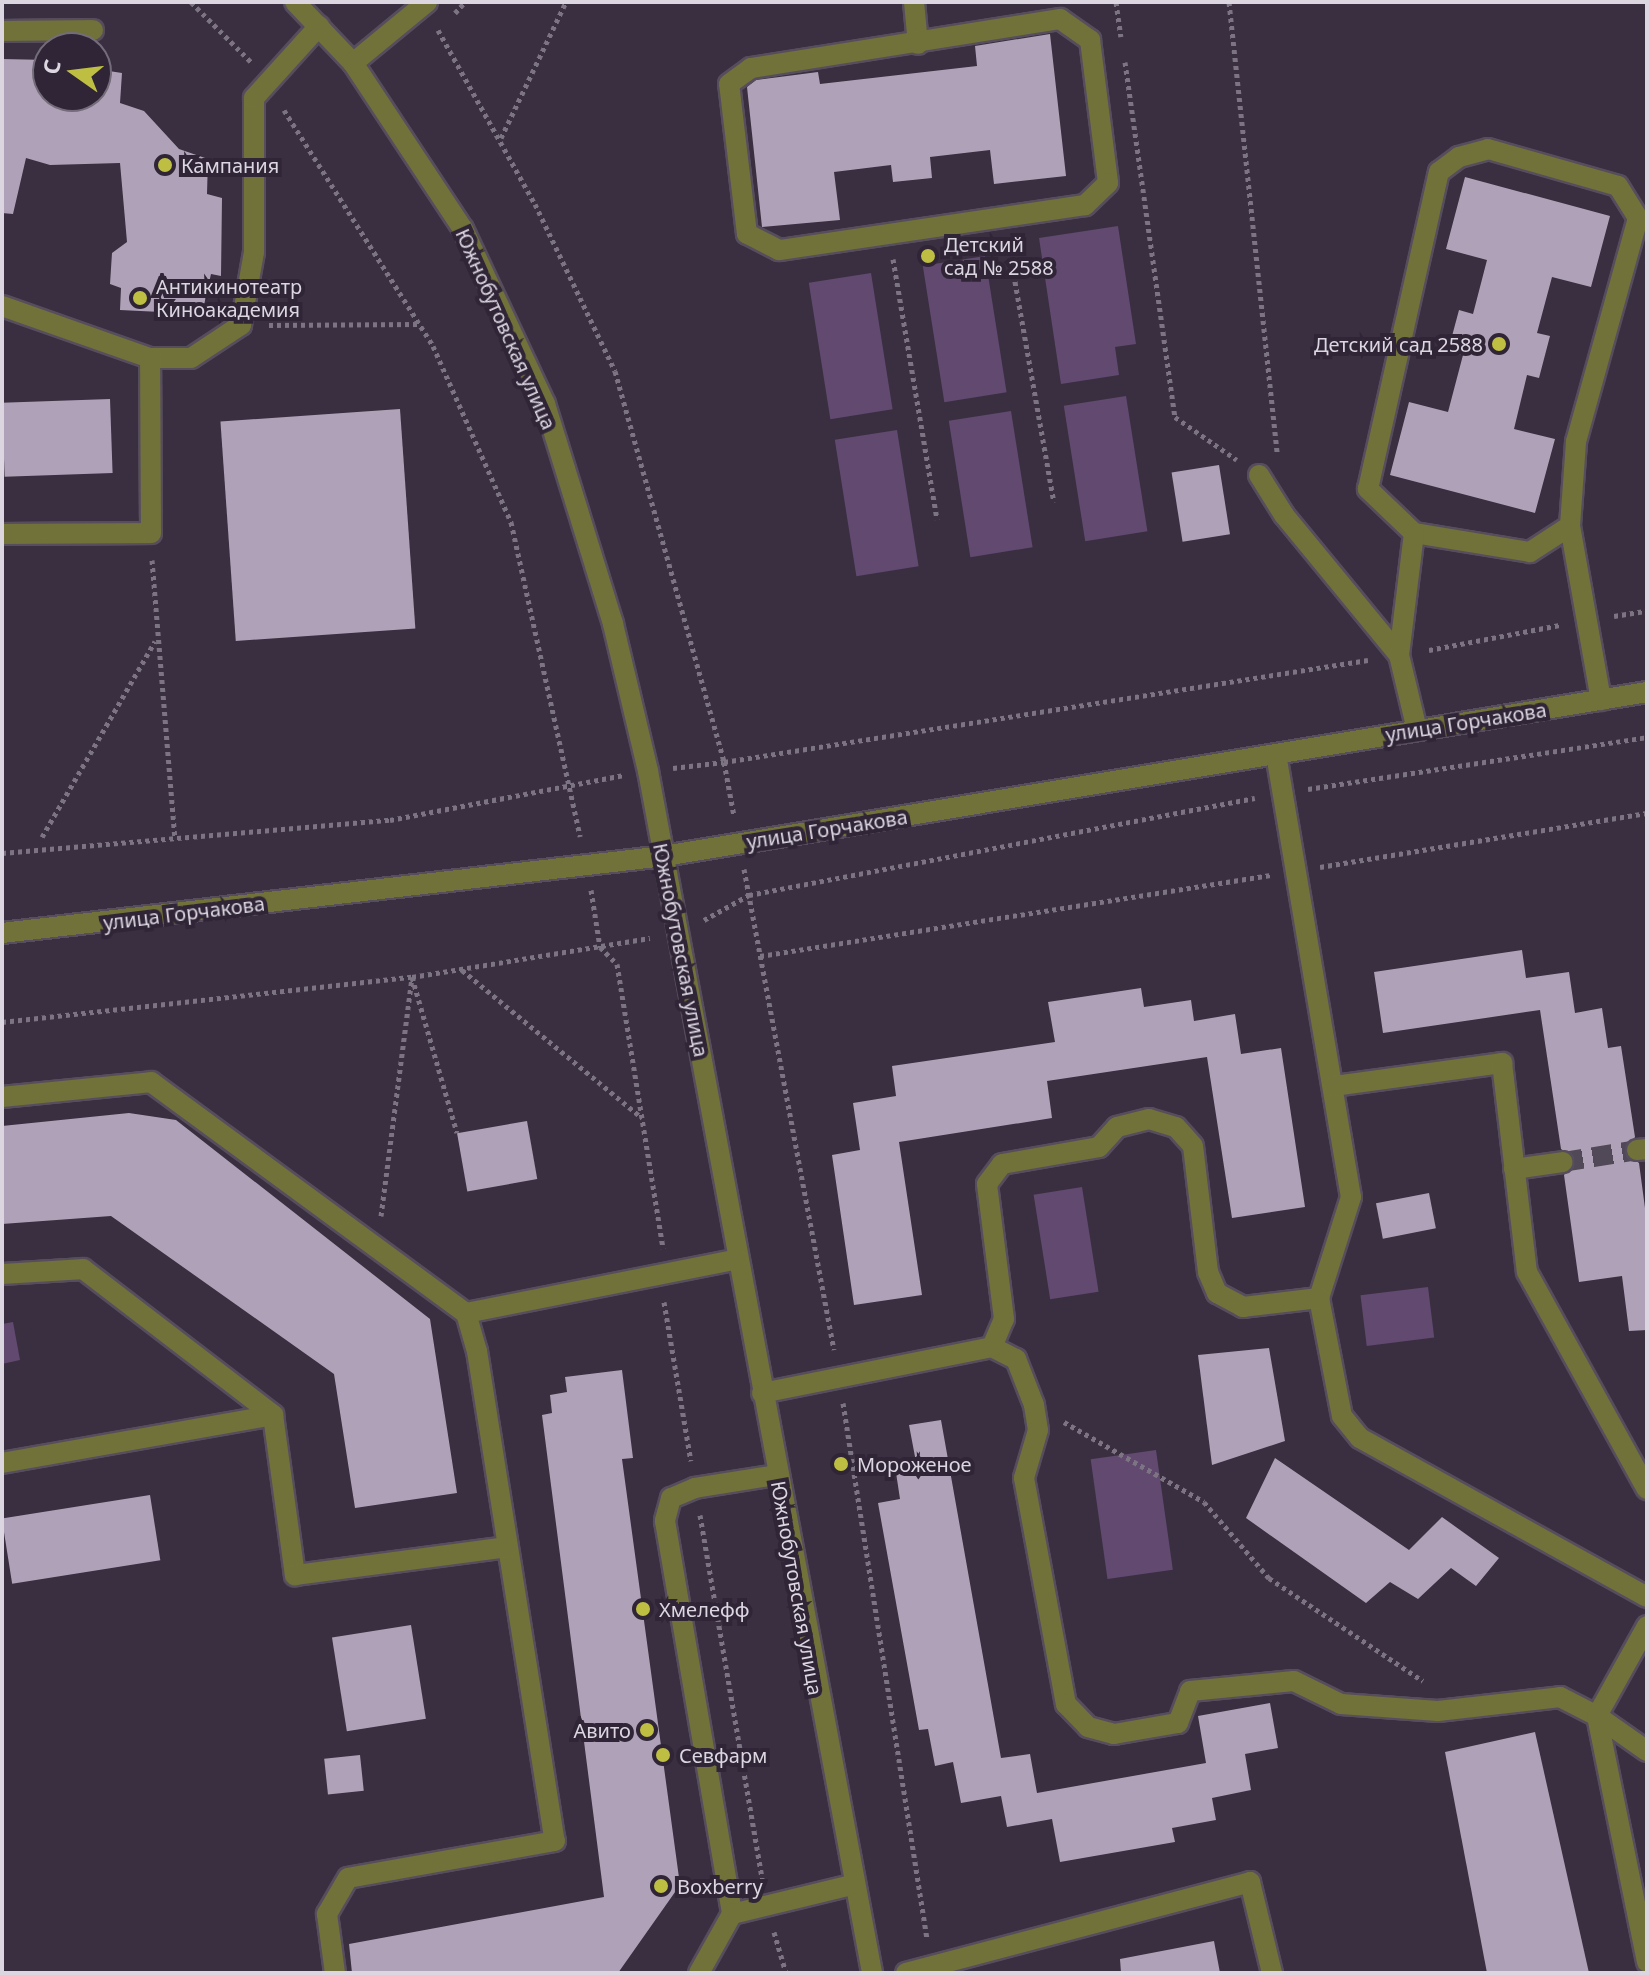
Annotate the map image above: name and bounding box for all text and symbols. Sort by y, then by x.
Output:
north arrow [32,32,112,112]
text: С [34,56,67,77]
place label: Кампания [181,153,279,177]
marker: Кампания [156,156,174,174]
street label: Южнобутовская улица [451,225,561,433]
place label: Детский сад № 2588 [944,232,1054,279]
marker: Детский сад № 2588 [919,247,937,265]
place label: Антикинотеатр Киноакадемия [156,274,302,321]
marker: Антикинотеатр Киноакадемия [131,289,149,307]
place label: Детский сад 2588 [1314,332,1483,356]
marker: Детский сад 2588 [1490,335,1508,353]
street label: улица Горчакова [1384,697,1548,747]
street label: улица Горчакова [745,804,909,854]
street label: Южнобутовская улица [648,841,714,1059]
street label: улица Горчакова [102,891,266,935]
place label: Мороженое [857,1452,972,1476]
marker: Мороженое [832,1455,850,1473]
street label: Южнобутовская улица [766,1479,828,1697]
place label: Хмелефф [659,1597,749,1621]
marker: Хмелефф [634,1600,652,1618]
place label: Авито [574,1718,631,1742]
marker: Авито [638,1721,656,1739]
place label: Севфарм [679,1743,767,1767]
marker: Севфарм [654,1746,672,1764]
place label: Boxberry [677,1874,763,1898]
marker: Boxberry [652,1877,670,1895]

